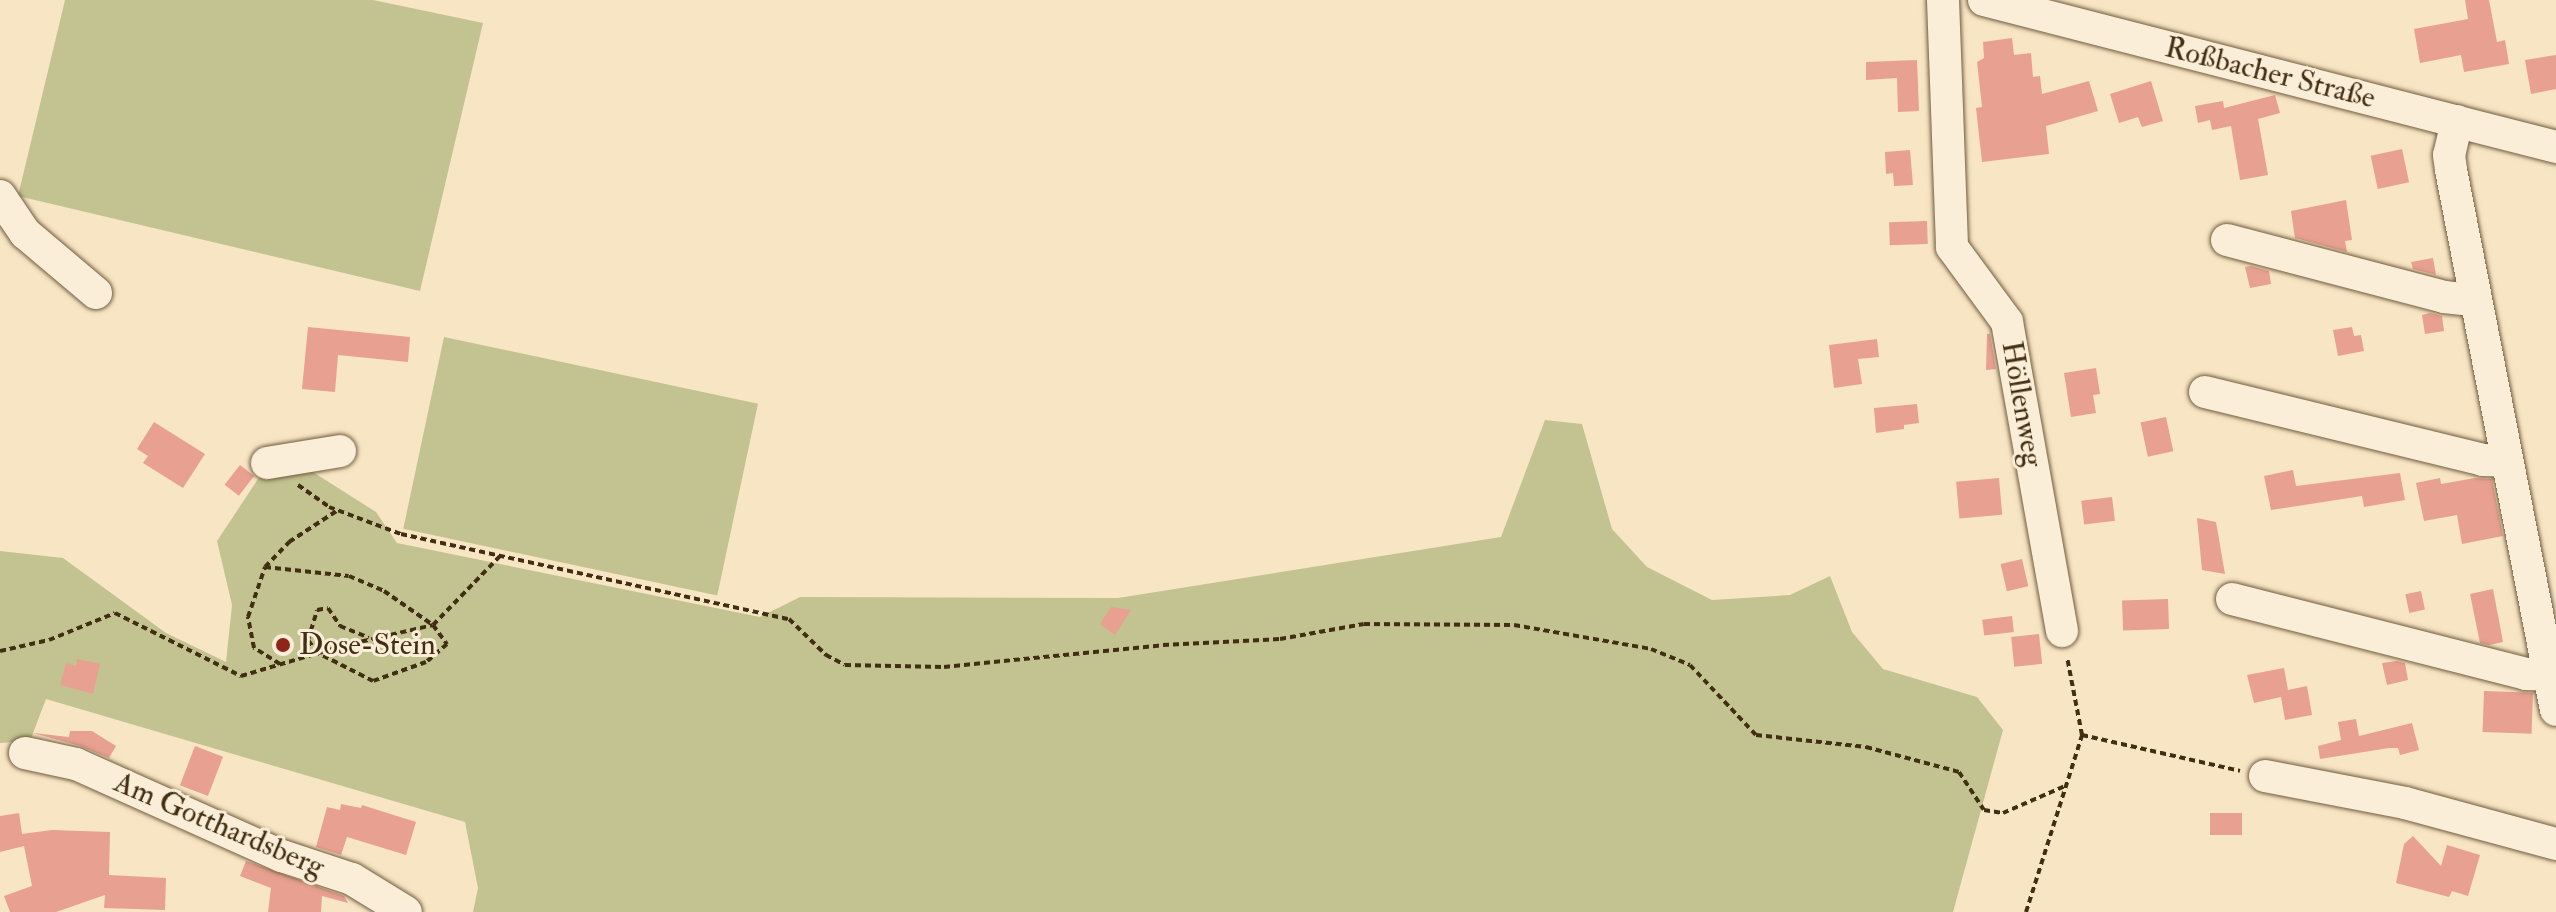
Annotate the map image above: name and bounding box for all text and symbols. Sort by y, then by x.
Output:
street label: Roßbacher Straße [2161,29,2379,117]
street label: Höllenweg [1993,338,2051,470]
place label: Dose-Stein [299,627,436,663]
marker: Dose-Stein [274,636,292,654]
street label: Am Gotthardsberg [108,764,330,886]

